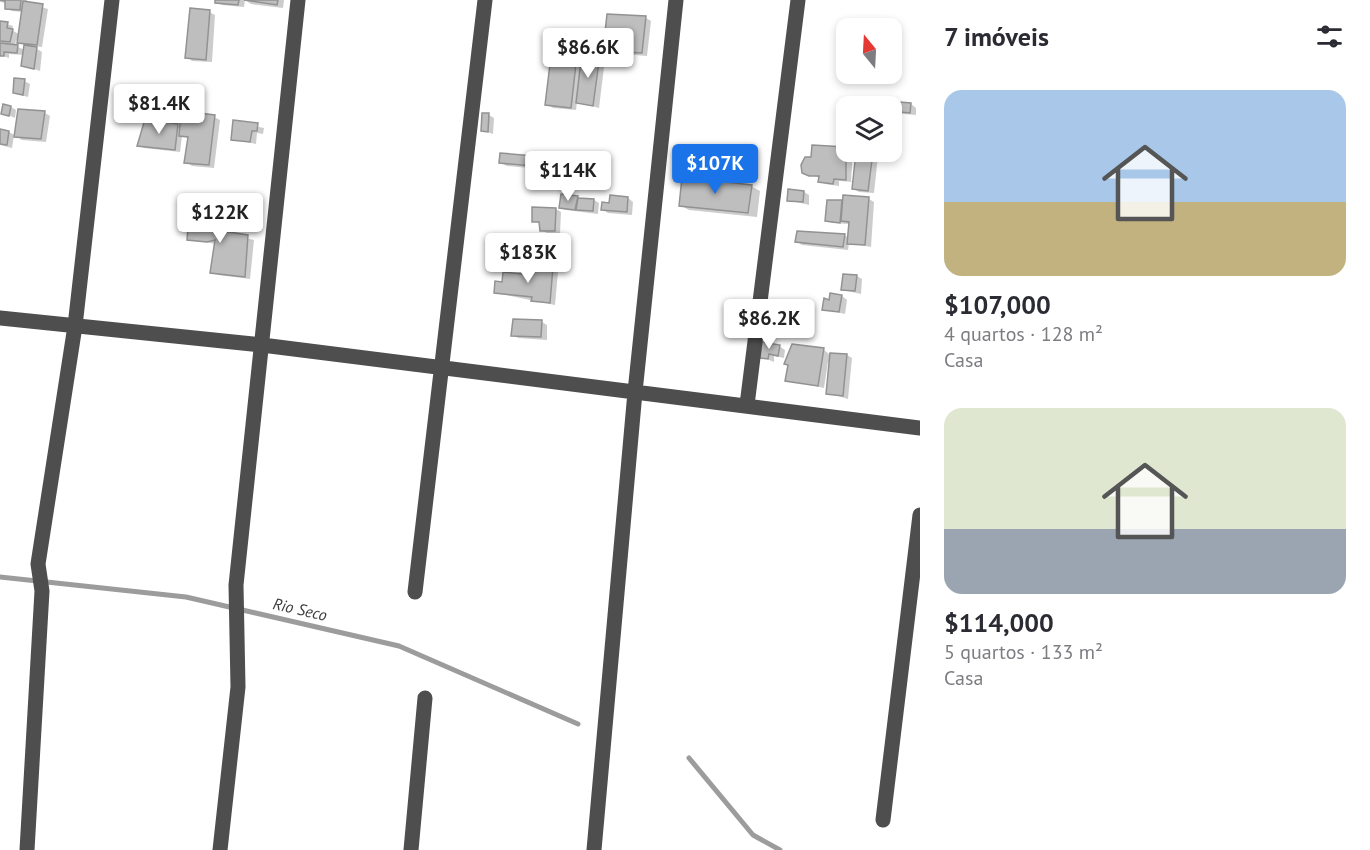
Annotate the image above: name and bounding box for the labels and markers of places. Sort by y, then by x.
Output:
pin: $86.6K [539,28,637,79]
pin: $81.4K [110,84,208,135]
pin: $107K [673,144,757,195]
pin: $114K [526,151,610,202]
pin: $122K [178,193,262,244]
pin: $183K [486,233,570,284]
pin: $86.2K [720,299,818,350]

